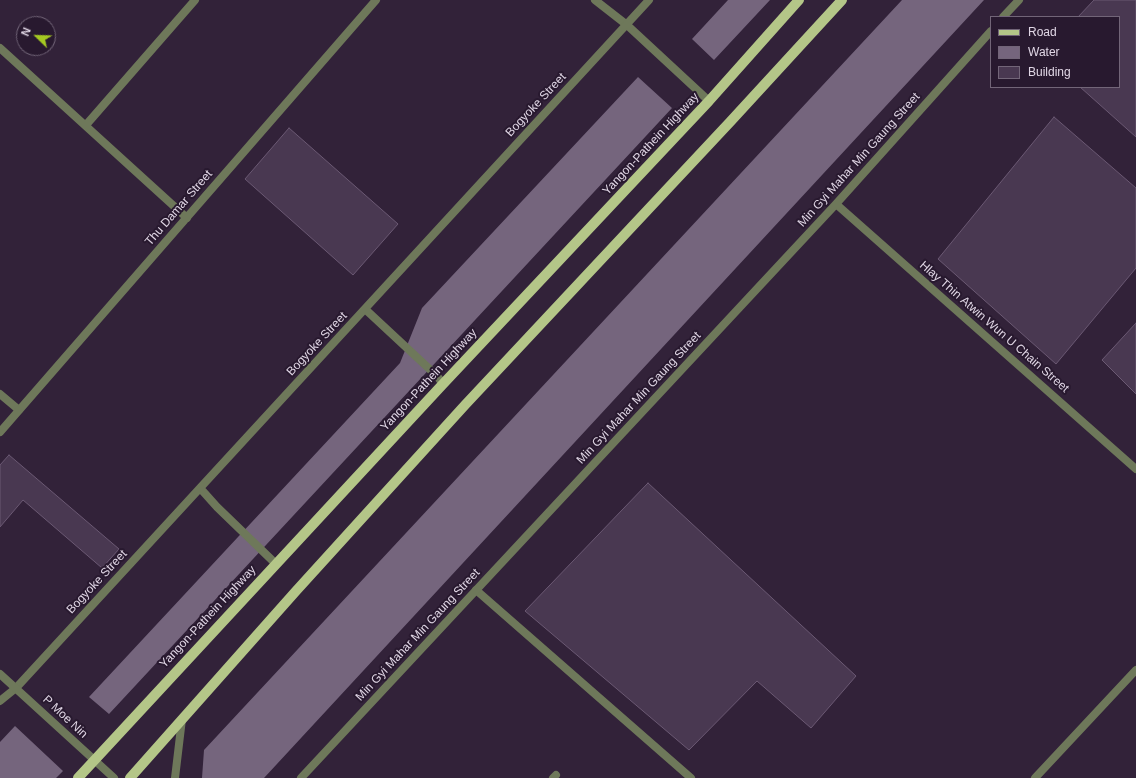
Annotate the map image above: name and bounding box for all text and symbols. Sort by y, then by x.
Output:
north arrow [16,16,56,56]
legend [990,16,1120,88]
text: Road [1028,25,1057,39]
text: N [19,26,33,38]
text: Water [1028,45,1060,59]
text: Building [1028,65,1071,79]
street label: Bogyoke Street [503,70,569,140]
street label: Yangon-Pathein Highway [600,90,702,198]
street label: Min Gyi Mahar Min Gaung Street [795,90,923,230]
street label: Thu Damar Street [142,167,216,249]
street label: Hlay Thin Atwin Wun U Chain Street [916,258,1072,396]
street label: Bogyoke Street [284,309,350,379]
street label: Yangon-Pathein Highway [378,326,480,434]
street label: Min Gyi Mahar Min Gaung Street [574,329,704,467]
street label: Bogyoke Street [64,547,130,617]
street label: Yangon-Pathein Highway [157,563,259,671]
street label: Min Gyi Mahar Min Gaung Street [353,566,483,704]
street label: P Moe Nin [40,693,90,741]

